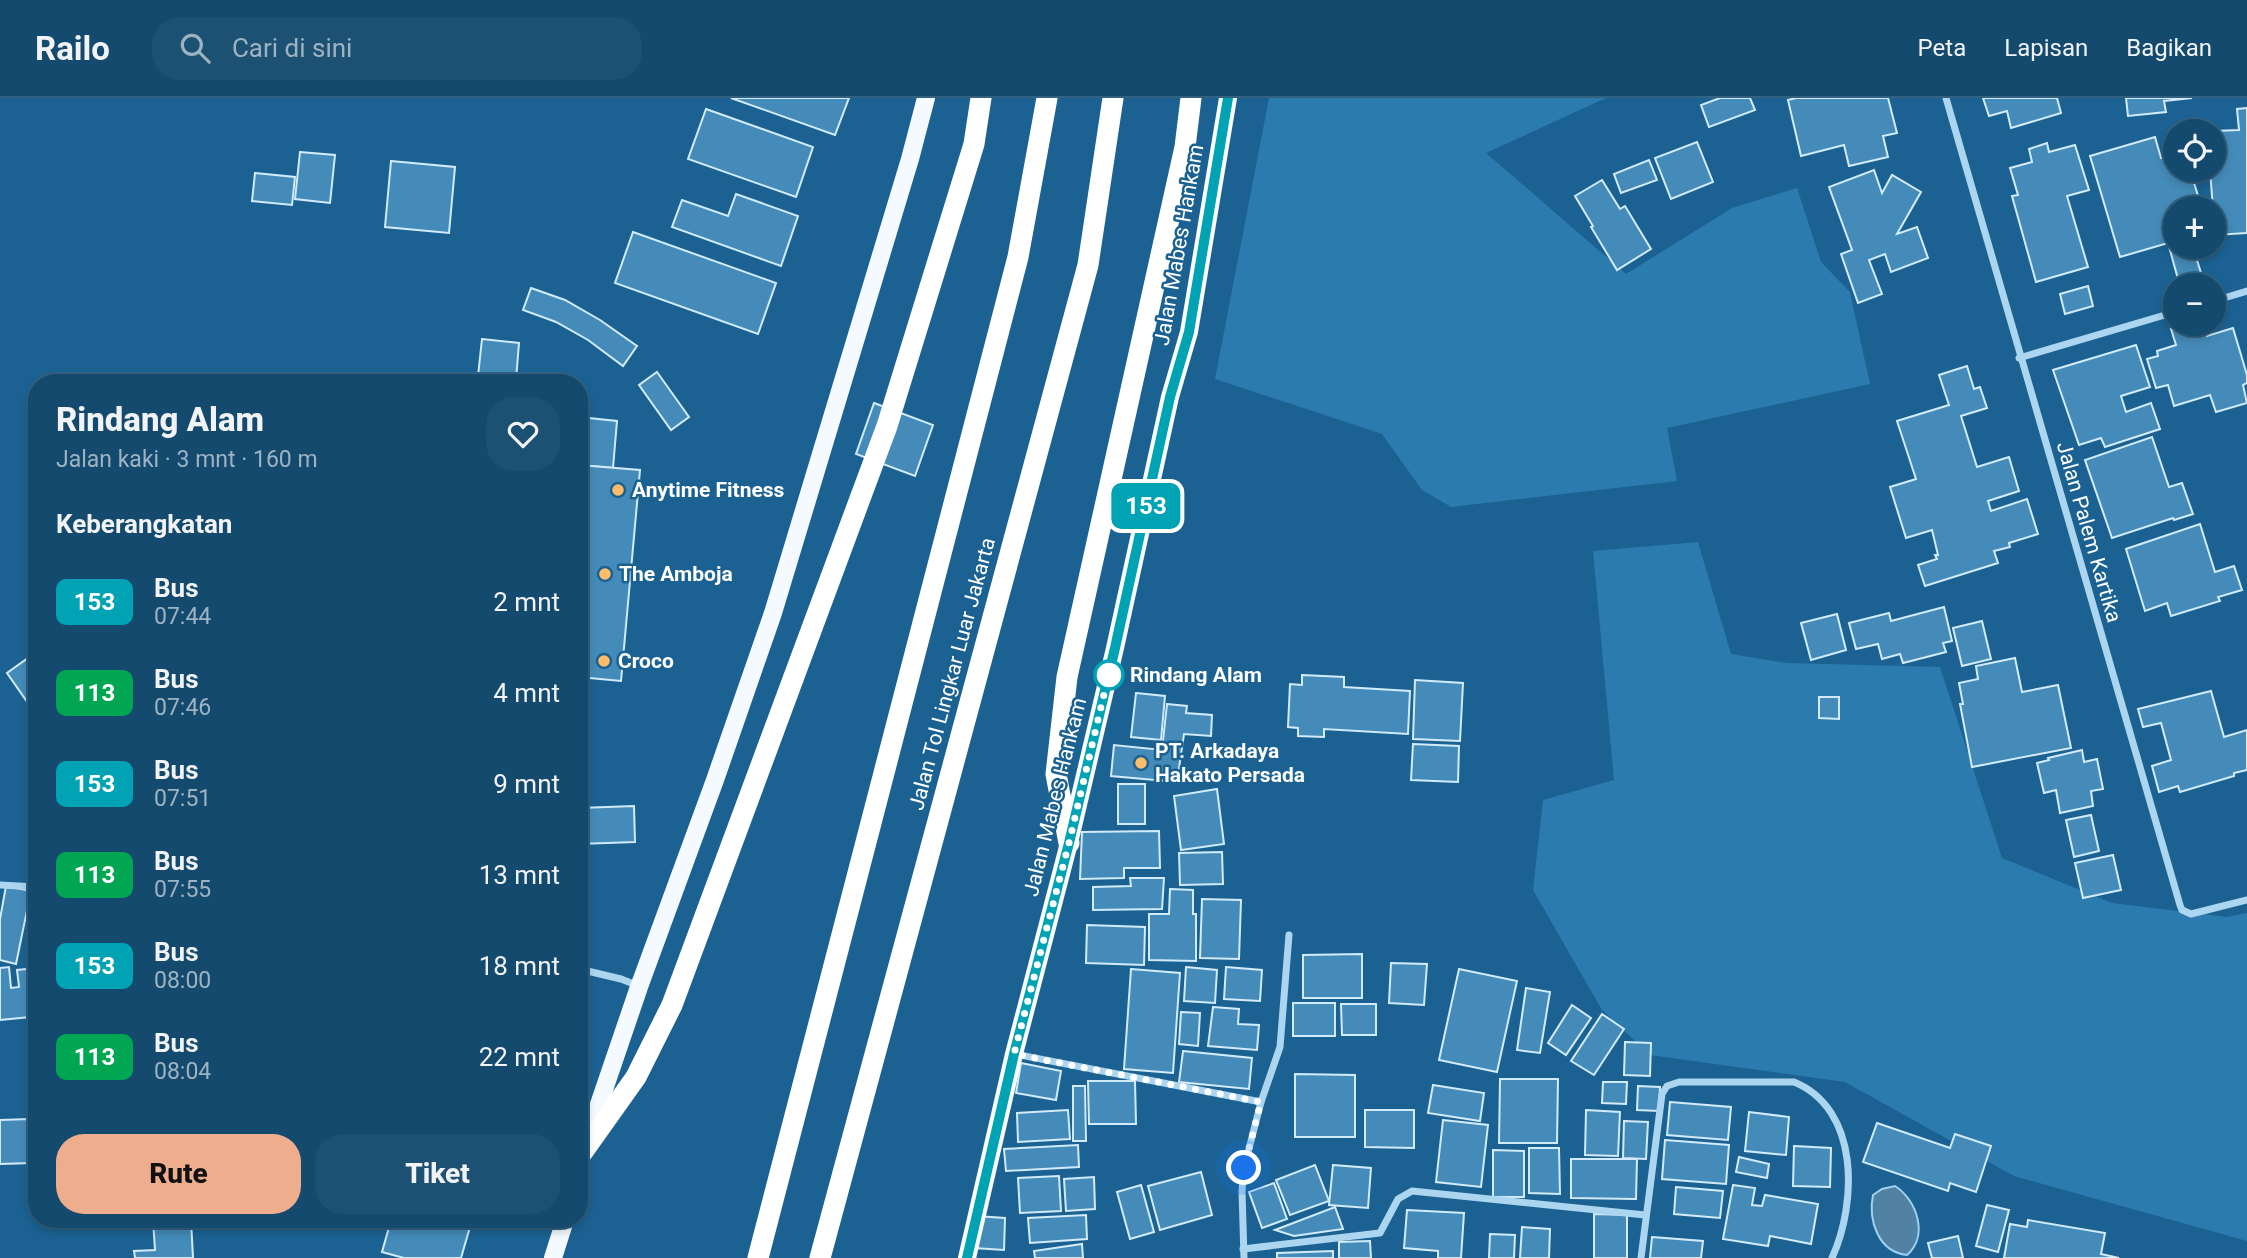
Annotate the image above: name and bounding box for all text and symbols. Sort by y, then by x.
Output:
search box [152,17,642,80]
text: Railo [35,29,110,68]
icon: search [176,29,214,67]
text: Cari di sini [232,33,352,63]
text: Peta [1918,34,1966,62]
text: Lapisan [2004,34,2088,62]
text: Bagikan [2126,34,2212,62]
map controls [2163,119,2226,336]
button: locate [2163,119,2226,182]
street label: Jalan Mabes Hankam [1150,143,1208,347]
button: + [2163,196,2226,259]
button: − [2163,273,2226,336]
button: heart [486,397,560,471]
text: Rindang Alam [56,400,264,439]
street label: Jalan Palem Kartika [2052,439,2126,625]
text: Jalan kaki · 3 mnt · 160 m [56,446,318,473]
place label: Anytime Fitness [632,478,785,502]
marker: Anytime Fitness [610,482,626,498]
line badge: 153 [1106,483,1186,529]
text: 153 [1125,492,1167,520]
text: Keberangkatan [56,509,232,539]
street label: Jalan Tol Lingkar Luar Jakarta [904,535,1000,813]
place label: The Amboja [619,562,733,586]
marker: The Amboja [597,566,613,582]
text: Bus [154,573,199,603]
text: 2 mnt [493,587,560,617]
text: 153 [74,588,115,616]
text: 07:44 [154,603,211,630]
place label: Croco [618,649,674,673]
marker: Croco [596,653,612,669]
marker: Rindang Alam [1094,660,1124,690]
place label: Rindang Alam [1130,663,1262,687]
text: Bus [154,664,199,694]
text: 4 mnt [493,678,560,708]
text: 113 [74,679,115,707]
text: 07:46 [154,694,211,721]
street label: Jalan Mabes Hankam [1019,695,1091,899]
place label: PT. Arkadaya Hakato Persada [1155,739,1305,787]
text: Bus [154,755,199,785]
marker: PT. Arkadaya Hakato Persada [1133,755,1149,771]
text: 9 mnt [493,769,560,799]
text: 153 [74,770,115,798]
text: 07:51 [154,785,211,812]
text: Bus [154,846,199,876]
text: 13 mnt [479,860,560,890]
text: 113 [74,861,115,889]
text: 07:55 [154,876,211,903]
text: Bus [154,937,199,967]
text: 18 mnt [479,951,560,981]
text: 153 [74,952,115,980]
text: 08:00 [154,967,211,994]
text: Bus [154,1028,199,1058]
text: 22 mnt [479,1042,560,1072]
text: 113 [74,1043,115,1071]
text: 08:04 [154,1058,211,1085]
button: Rute [56,1134,301,1214]
button: Tiket [315,1134,560,1214]
your location [1226,1150,1261,1185]

